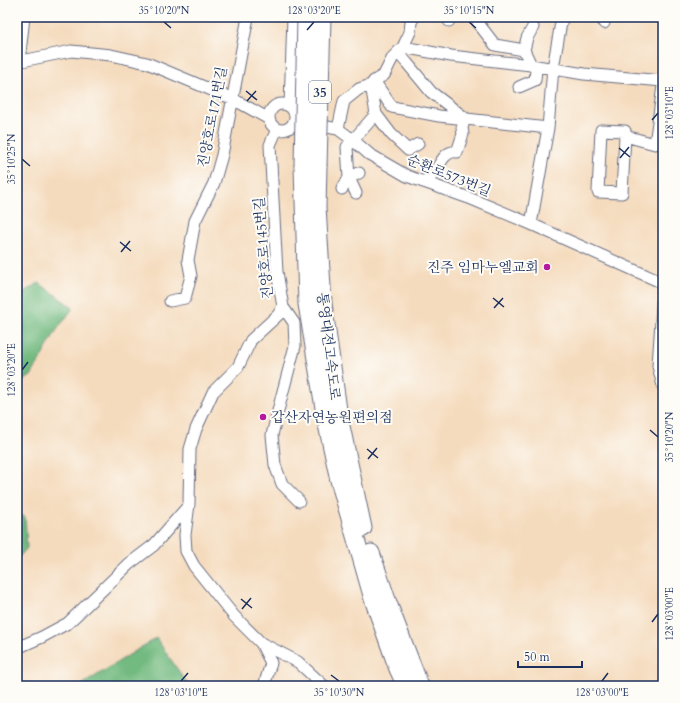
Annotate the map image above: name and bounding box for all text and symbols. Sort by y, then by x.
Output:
text: 35°10'20"N [139,4,190,18]
text: 128°03'20"E [287,4,341,18]
text: 35°10'15"N [444,4,495,18]
street label: 진양호로171번길 [193,65,232,169]
road number: 35 [309,81,331,103]
text: 128°03'10"E [663,86,677,140]
text: 35°10'25"N [5,133,19,184]
street label: 순환로573번길 [404,150,494,201]
street label: 진양호로145번길 [250,196,277,300]
place label: 진주 임마누엘교회 [427,258,539,277]
marker: 진주 임마누엘교회 [542,262,552,272]
street label: 통영대전고속도로 [312,291,345,401]
text: 128°03'20"E [5,343,19,397]
place label: 갑산자연농원편의점 [271,408,393,427]
text: 35°10'20"N [663,411,677,462]
marker: 갑산자연농원편의점 [258,412,268,422]
text: 128°03'00"E [663,587,677,641]
scale bar [518,643,582,669]
text: 50 m [524,649,551,665]
text: 128°03'10"E [154,686,208,700]
text: 35°10'30"N [314,686,365,700]
text: 128°03'00"E [575,686,629,700]

